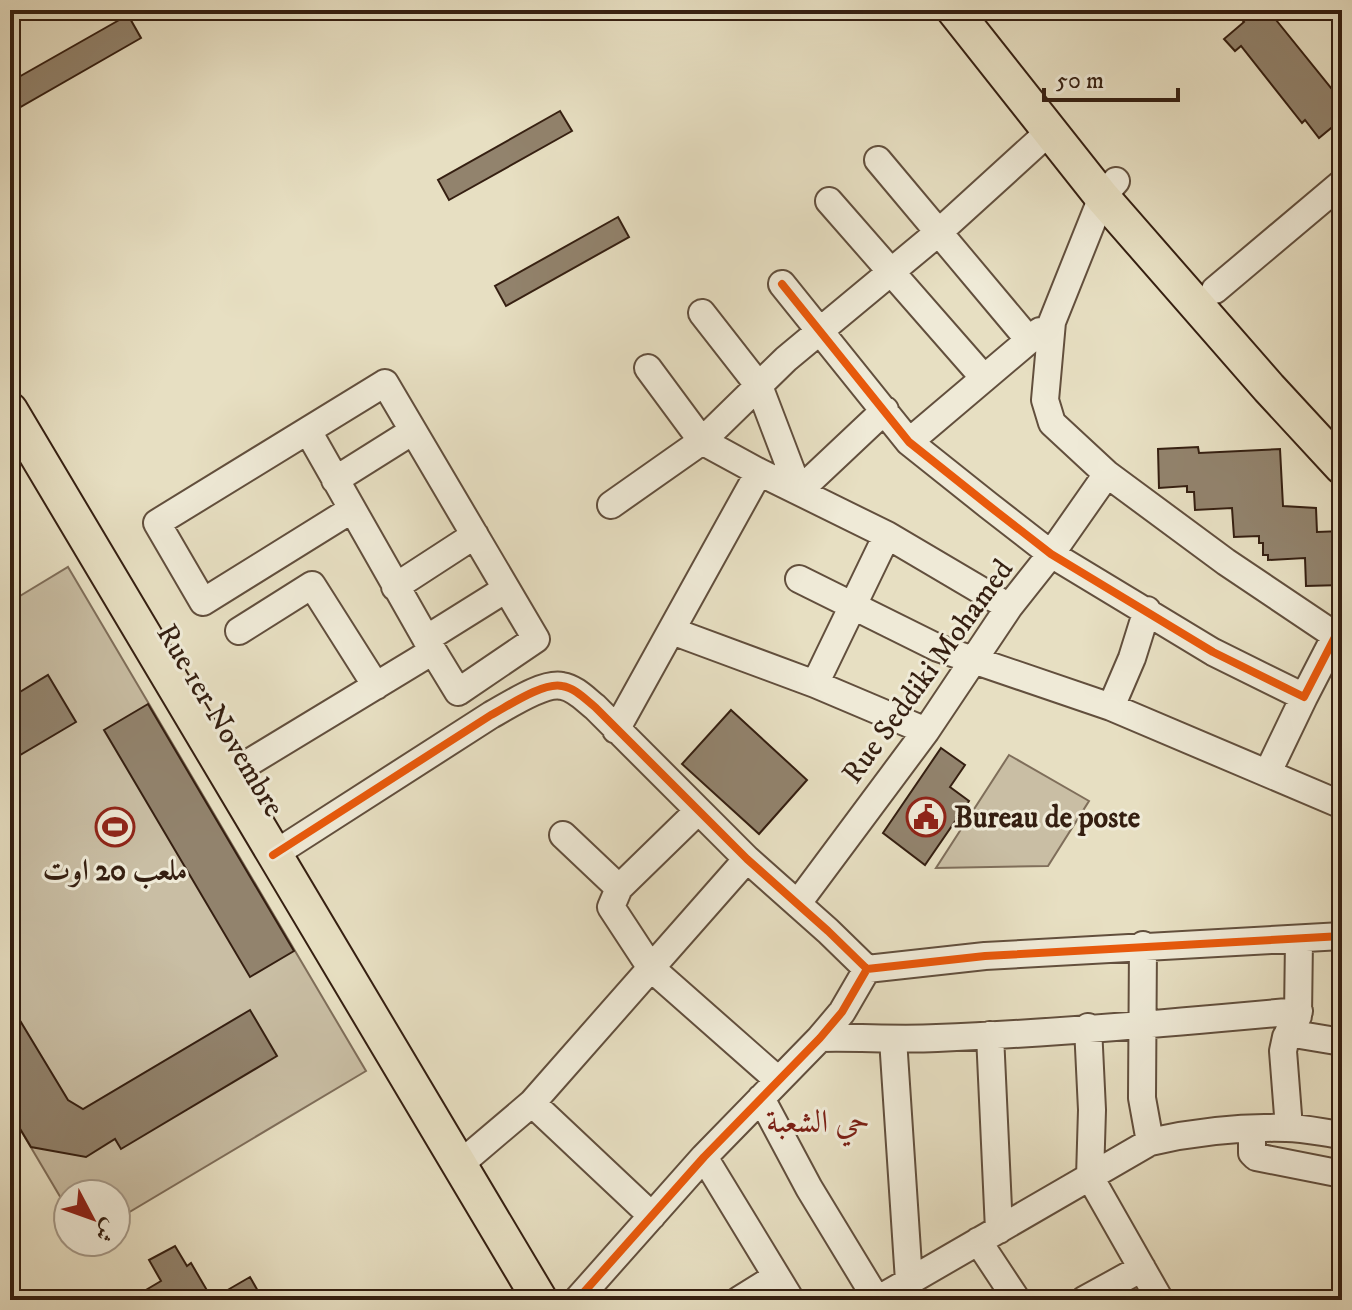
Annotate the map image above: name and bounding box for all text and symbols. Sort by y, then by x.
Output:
scale bar [1044,52,1178,102]
text: 50 m [1056,66,1104,96]
street label: Rue Seddiki Mohamed [835,553,1022,791]
street label: Rue 1er Novembre [148,618,292,824]
public building icon: Bureau de poste [905,796,947,838]
place label: Bureau de poste [954,800,1141,837]
sports icon: ملعب 20 اوت [94,806,136,848]
place label: ملعب 20 اوت [42,853,188,890]
district label: حي الشعبة [766,1103,870,1147]
north arrow [52,1178,132,1258]
text: ش [89,1213,123,1247]

